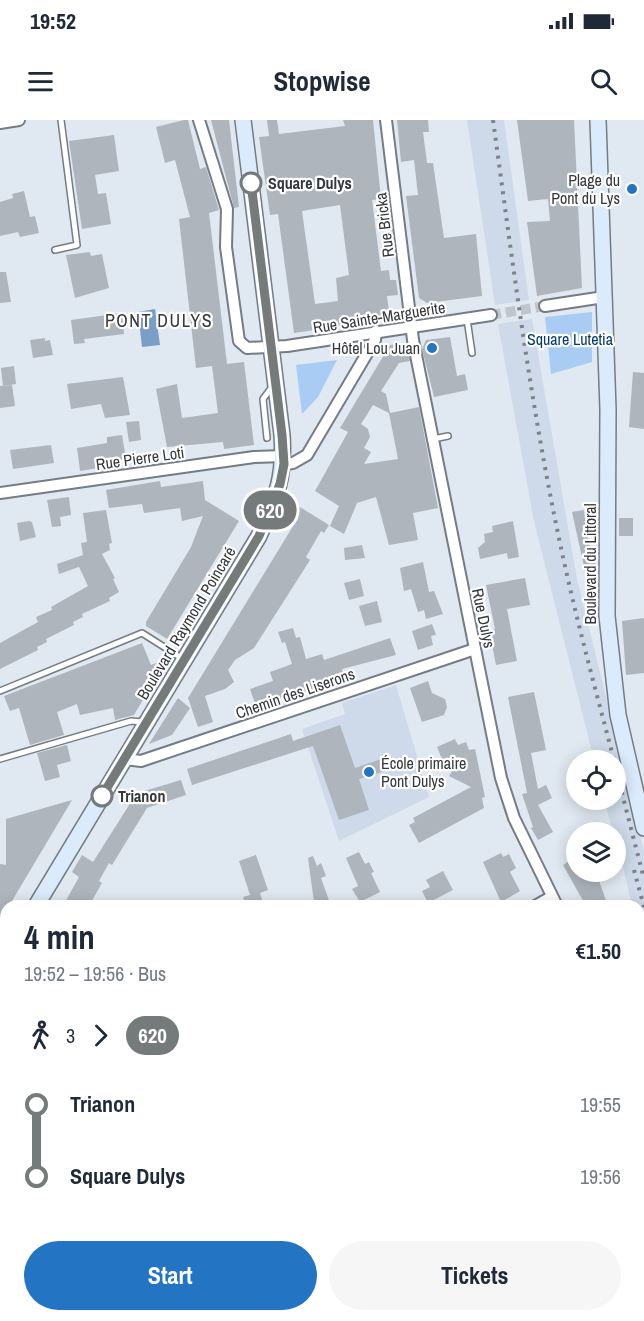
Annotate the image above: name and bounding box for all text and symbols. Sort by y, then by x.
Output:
text: 19:52 [30,6,76,36]
text: Stopwise [273,63,371,99]
icon: menu [24,65,57,98]
icon: search [587,65,620,98]
place label: Plage du Pont du Lys [551,169,620,209]
marker: Square Dulys [240,172,262,194]
place label: Square Dulys [268,172,352,194]
marker: Plage du Pont du Lys [625,182,639,196]
street label: Rue Bricka [369,191,399,259]
street label: Rue Sainte-Marguerite [311,296,447,338]
district label: PONT DULYS [105,308,213,333]
park label: Square Lutetia [527,328,614,350]
place label: Hôtel Lou Juan [332,337,420,359]
marker: Hôtel Lou Juan [425,341,439,355]
street label: Rue Pierre Loti [94,441,186,475]
line badge: 620 [236,490,304,530]
text: 620 [256,496,284,525]
street label: Boulevard du Littoral [579,503,601,625]
street label: Boulevard Raymond Poincaré [131,542,241,704]
street label: Rue Dulys [467,586,501,650]
street label: Chemin des Liserons [232,662,358,724]
map controls [566,750,626,882]
button: locate [566,750,626,810]
place label: École primaire Pont Dulys [381,752,466,792]
marker: École primaire Pont Dulys [362,765,376,779]
marker: Trianon [91,785,113,807]
place label: Trianon [118,785,165,807]
button: layers [566,822,626,882]
text: 4 min [24,915,95,959]
text: €1.50 [576,936,621,966]
text: 19:52 – 19:56 · Bus [24,960,166,987]
icon: walk [24,1019,57,1052]
icon: forward [84,1019,117,1052]
text: 620 [138,1021,167,1050]
text: 3 [66,1022,75,1049]
text: Trianon [70,1089,135,1119]
text: 19:55 [580,1091,621,1118]
text: Square Dulys [70,1161,185,1191]
text: 19:56 [580,1163,621,1190]
button: Start [24,1241,317,1310]
button: Tickets [329,1241,621,1310]

